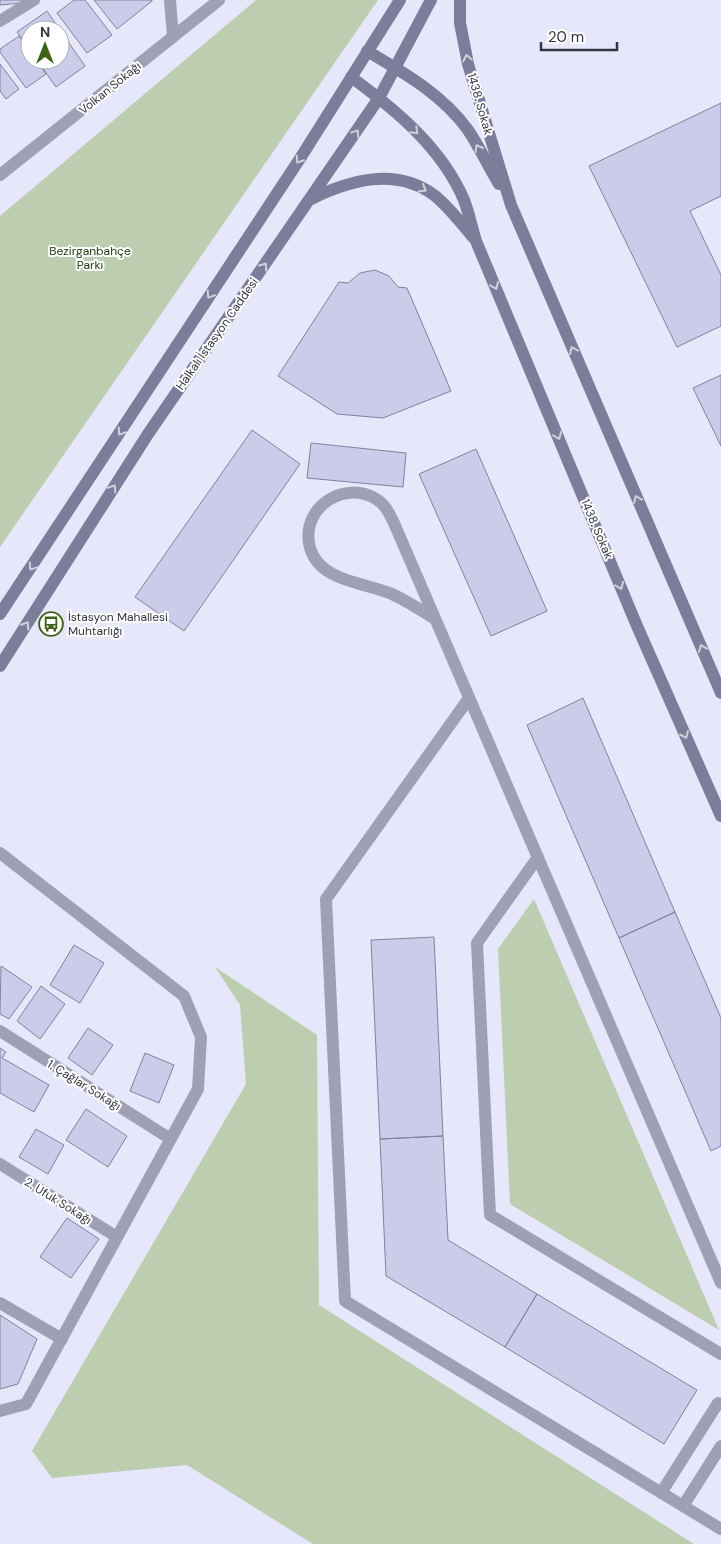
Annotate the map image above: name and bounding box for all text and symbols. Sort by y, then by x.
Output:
north arrow [20,20,70,70]
scale bar [541,20,617,52]
text: N [40,23,50,41]
text: 20 m [548,27,584,47]
one-way arrow [462,54,473,62]
street label: Volkan Sokağı [76,58,144,118]
street label: 1438. Sokak [464,71,496,137]
one-way arrow [409,125,418,134]
one-way arrow [350,129,359,138]
one-way arrow [474,144,484,153]
one-way arrow [296,154,306,163]
one-way arrow [418,183,427,193]
park label: Bezirganbahçe Parkı [49,243,131,273]
one-way arrow [258,262,267,272]
street label: Halkalı İstasyon Caddesi [172,275,262,393]
one-way arrow [489,281,500,290]
one-way arrow [207,290,216,299]
one-way arrow [569,346,580,355]
one-way arrow [118,426,127,435]
one-way arrow [552,431,562,440]
one-way arrow [107,484,117,493]
one-way arrow [633,495,644,504]
street label: 1438. Sokak [577,497,617,561]
one-way arrow [29,561,38,571]
one-way arrow [614,581,625,590]
place label: İstasyon Mahallesi Muhtarlığı [68,609,168,639]
bus stop icon: İstasyon Mahallesi Muhtarlığı [38,611,64,637]
one-way arrow [20,621,29,630]
one-way arrow [697,644,708,653]
one-way arrow [679,730,689,739]
street label: 1. Çağlar Sokağı [44,1056,124,1114]
street label: 2. Ufuk Sokağı [21,1174,95,1228]

